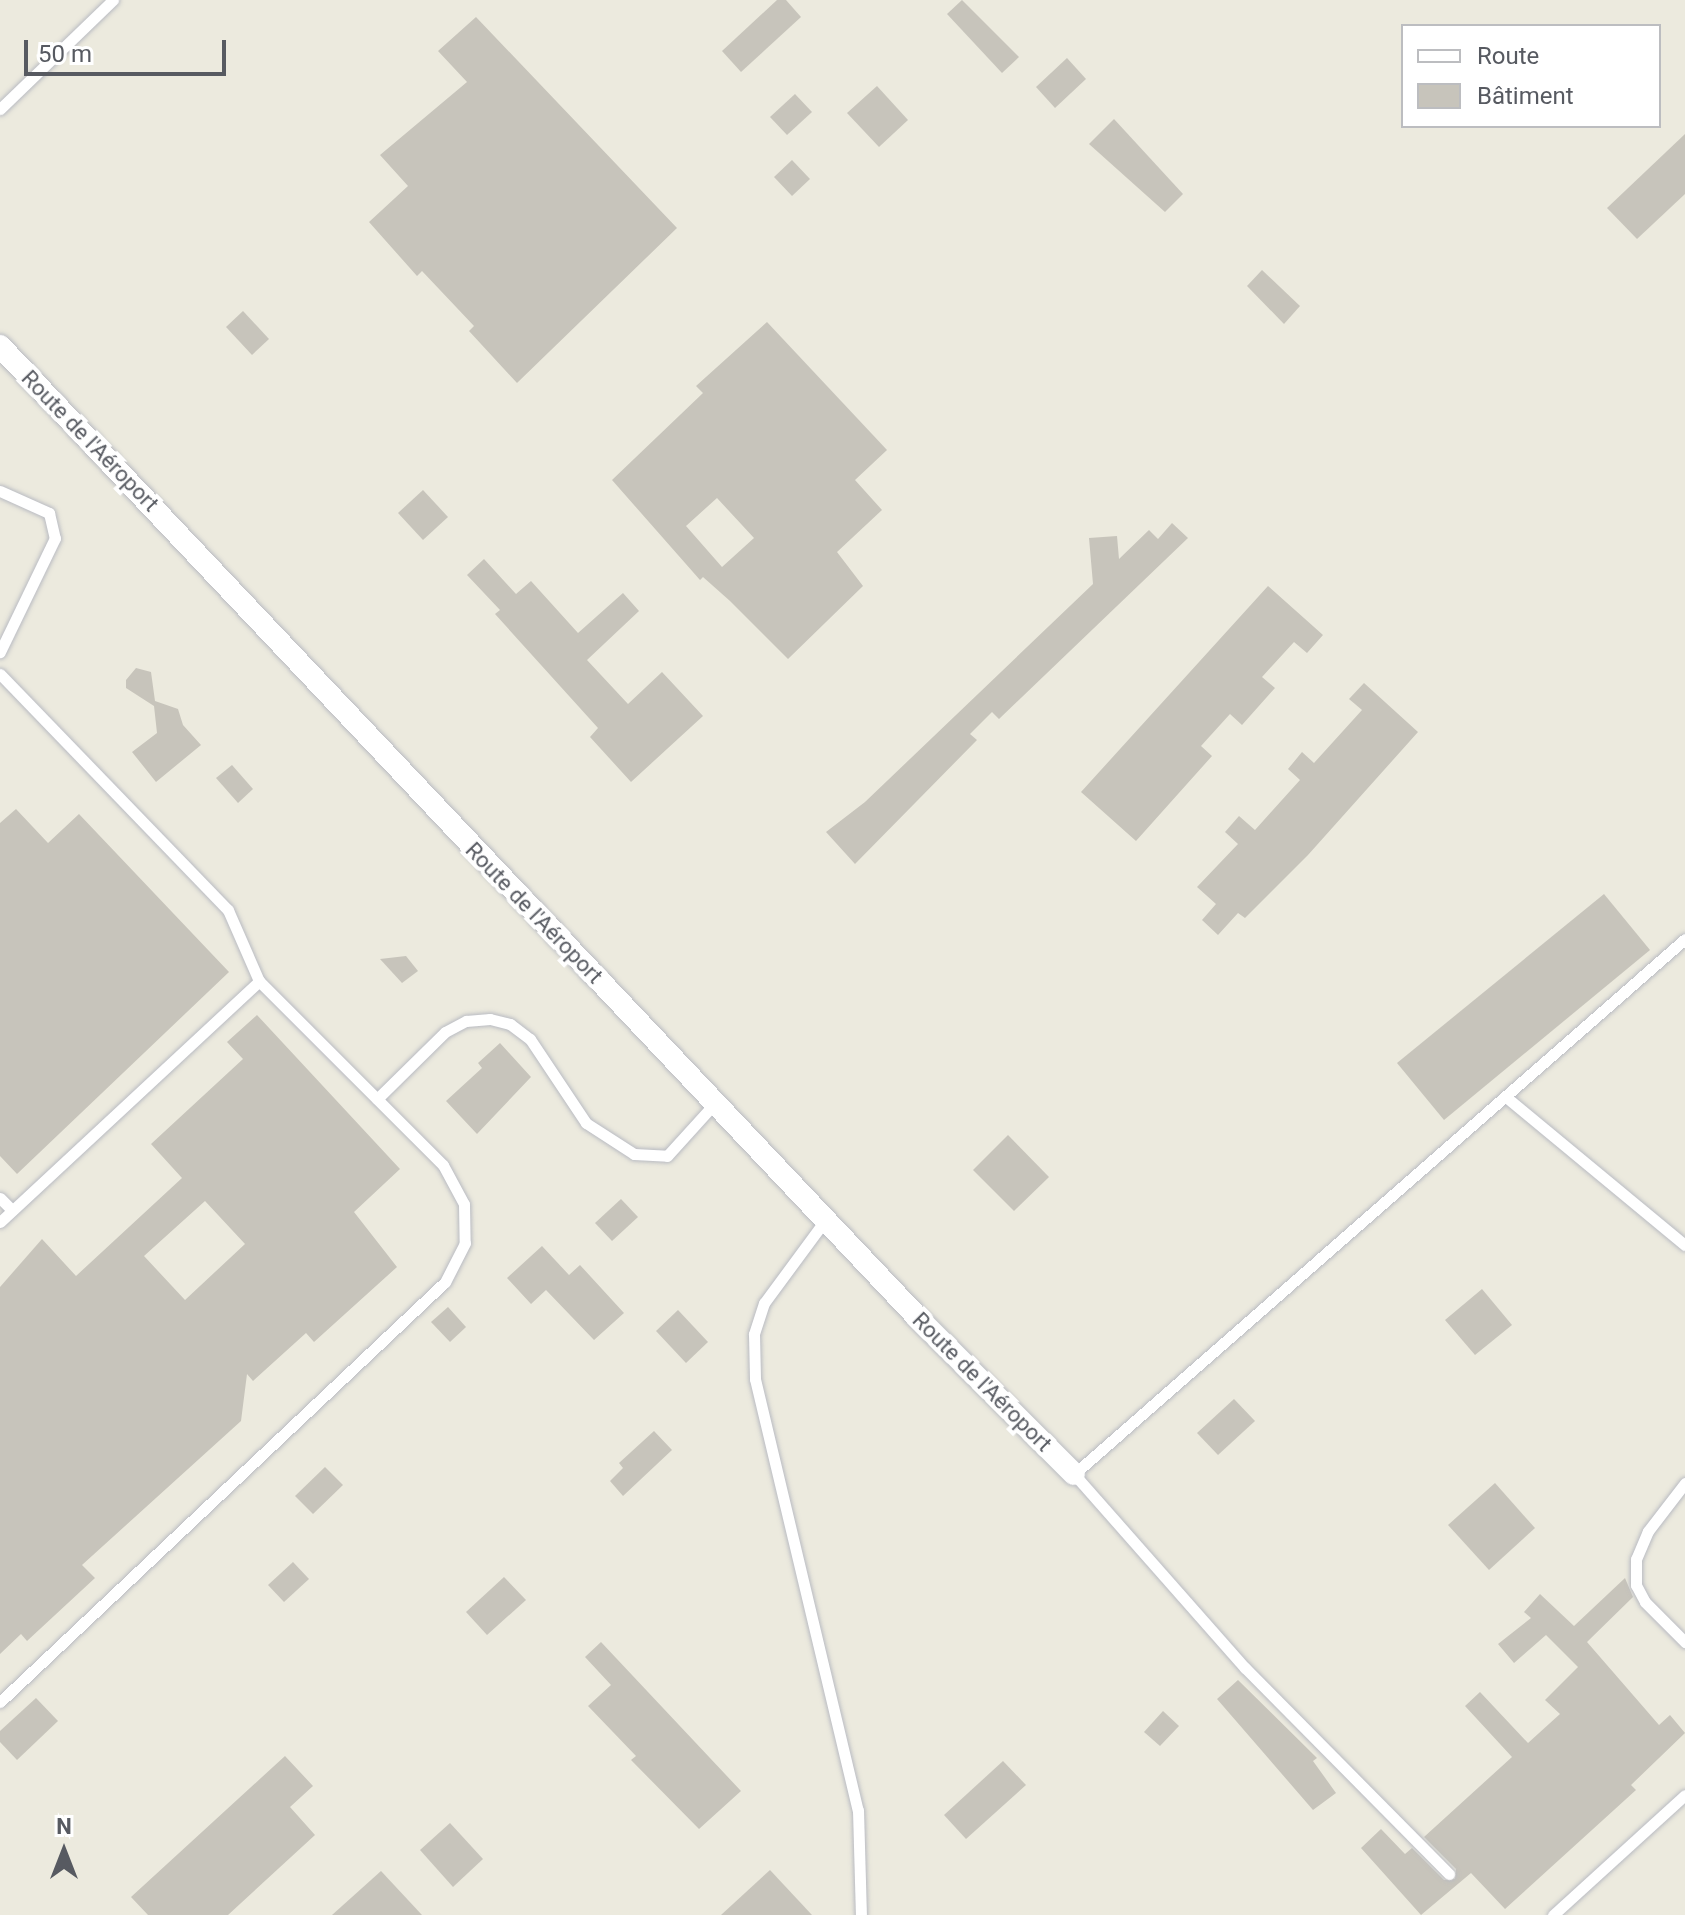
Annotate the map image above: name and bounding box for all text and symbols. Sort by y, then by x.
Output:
scale bar [28,24,230,74]
legend [1401,24,1661,128]
text: 50 m [38,40,92,68]
text: Route [1477,42,1539,70]
text: Bâtiment [1477,82,1574,110]
street label: Route de l'Aéroport [16,365,164,517]
street label: Route de l'Aéroport [460,837,608,989]
street label: Route de l'Aéroport [907,1307,1057,1457]
north arrow [24,1811,104,1891]
text: N [56,1814,72,1839]

